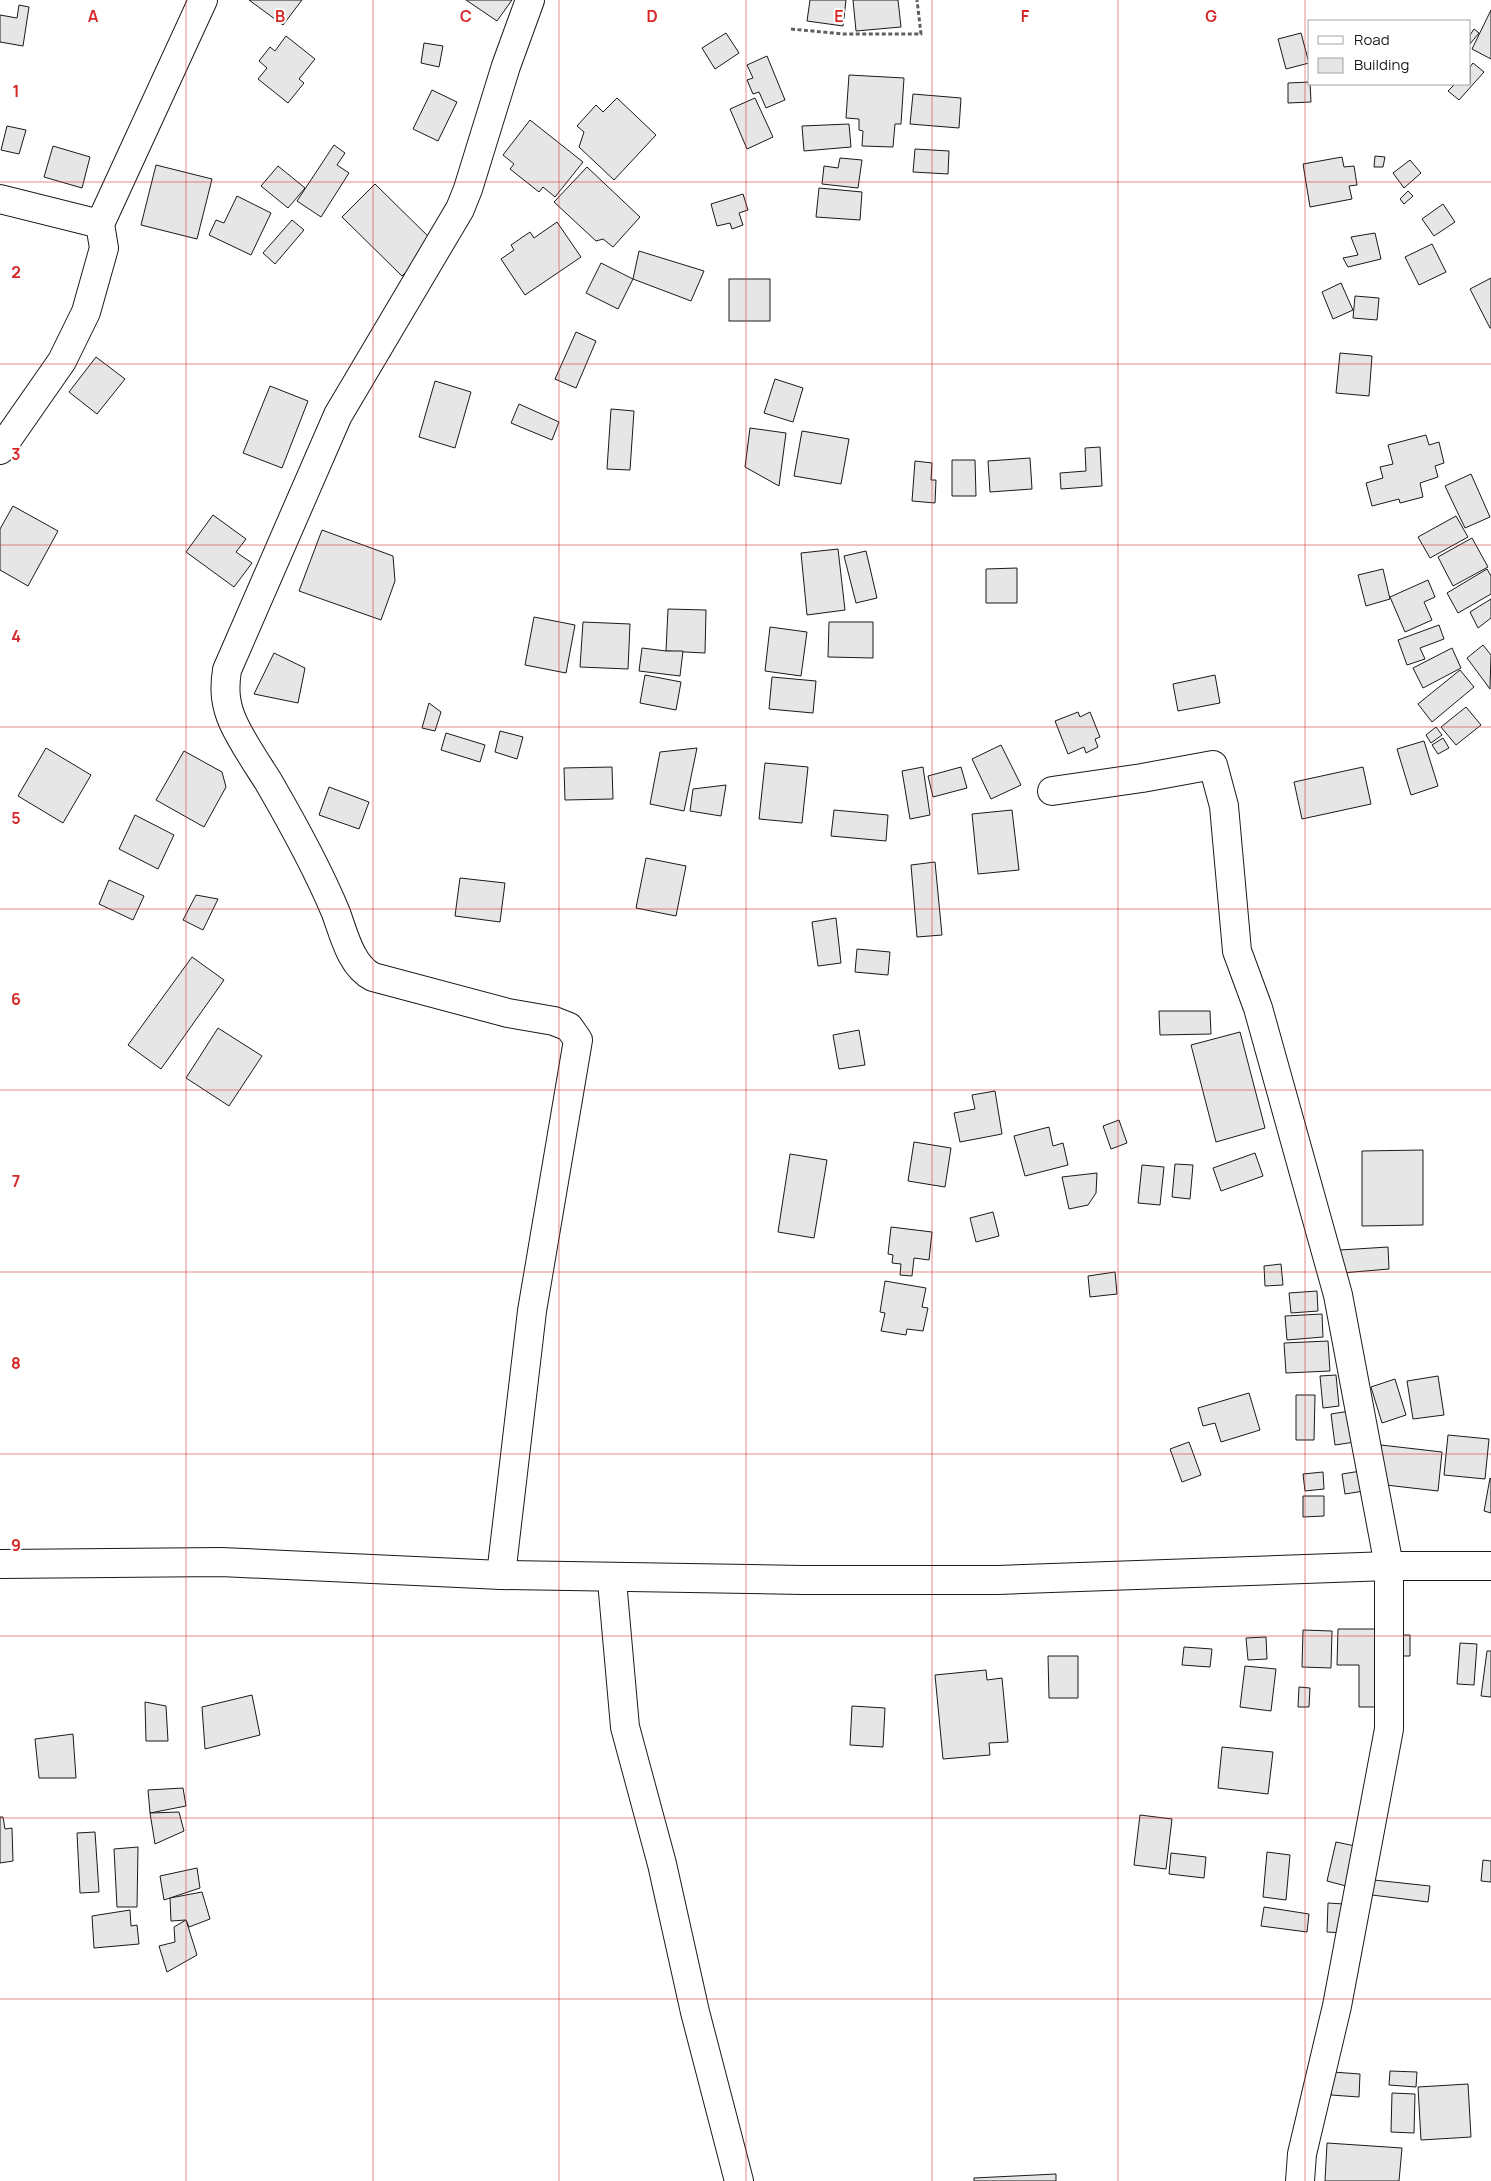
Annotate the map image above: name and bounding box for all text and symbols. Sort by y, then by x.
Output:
text: A [88,5,99,27]
text: B [275,5,285,27]
text: C [460,5,472,27]
text: D [646,5,658,27]
text: E [834,5,844,27]
text: F [1021,5,1030,27]
text: G [1205,5,1217,27]
legend [1308,20,1471,85]
text: Road [1354,29,1390,50]
text: Building [1354,54,1409,75]
text: 1 [12,80,20,102]
text: 2 [11,261,21,283]
text: 3 [11,443,21,465]
text: 4 [11,625,21,647]
text: 5 [11,807,21,829]
text: 6 [11,988,21,1010]
text: 7 [12,1170,20,1192]
text: 8 [11,1352,21,1374]
text: 9 [11,1534,21,1556]

